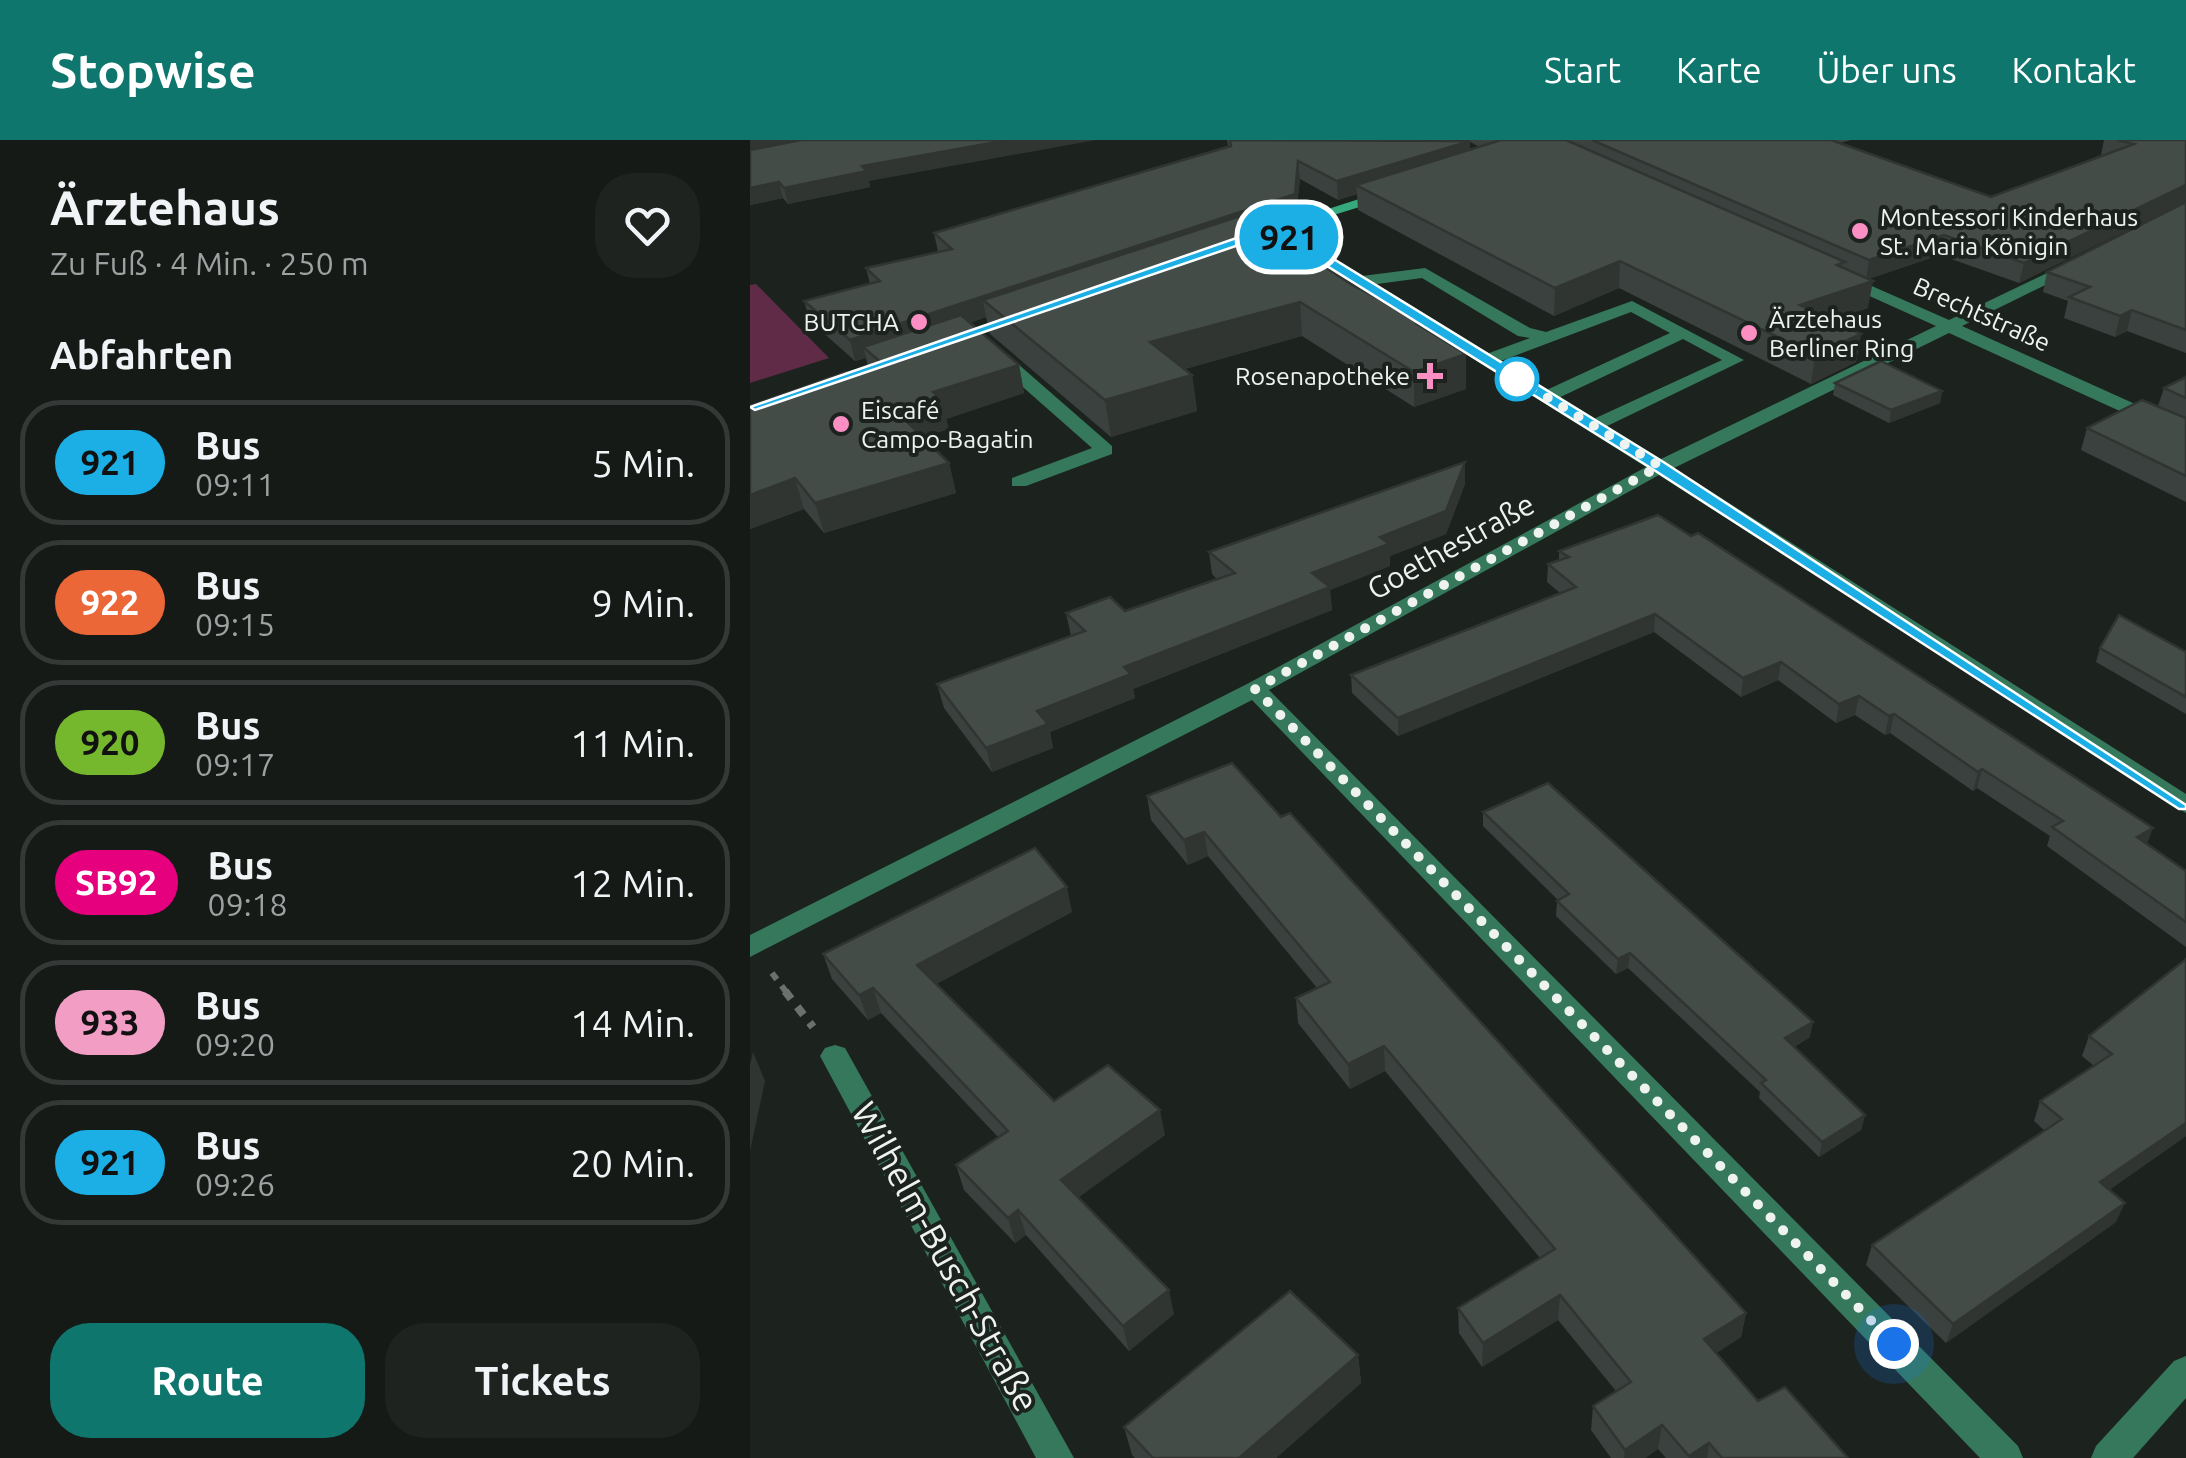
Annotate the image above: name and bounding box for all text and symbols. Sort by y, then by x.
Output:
text: Stopwise [50,43,256,97]
text: Start [1544,50,1621,90]
text: Karte [1676,50,1761,90]
text: Über uns [1816,50,1957,90]
text: Kontakt [2012,50,2136,90]
button: heart [595,173,700,278]
text: Ärztehaus [50,180,280,234]
place label: Montessori Kinderhaus St. Maria Königin [1880,203,2138,260]
line badge: 921 [1232,204,1346,270]
text: 921 [1259,217,1319,257]
marker: Montessori Kinderhaus St. Maria Königin [1849,220,1871,242]
text: Zu Fuß · 4 Min. · 250 m [50,245,369,281]
street label: Brechtstraße [1909,271,2055,357]
place label: Ärztehaus Berliner Ring [1769,305,1914,362]
place label: BUTCHA [804,308,899,336]
marker: BUTCHA [908,311,930,333]
marker: Ärztehaus Berliner Ring [1738,322,1760,344]
text: Abfahrten [50,334,233,376]
unlabelled marker [1496,358,1538,400]
place label: Rosenapotheke [1235,362,1410,390]
marker: Rosenapotheke [1419,365,1441,387]
place label: Eiscafé Campo-Bagatin [861,396,1033,453]
marker: Eiscafé Campo-Bagatin [830,413,852,435]
text: Bus [195,424,260,466]
text: 921 [80,442,140,482]
text: 5 Min. [592,442,695,484]
text: 09:11 [195,466,275,502]
street label: Goethestraße [1361,486,1540,606]
text: Bus [195,564,260,606]
text: 922 [80,582,140,622]
text: 9 Min. [592,582,695,624]
text: 09:15 [195,606,275,642]
text: Bus [195,704,260,746]
text: 920 [80,722,140,762]
text: 11 Min. [570,722,695,764]
text: 09:17 [195,746,275,782]
text: Bus [208,844,273,886]
text: SB92 [75,862,158,902]
text: 12 Min. [570,862,695,904]
text: 09:18 [208,886,288,922]
text: Bus [195,984,260,1026]
text: 933 [80,1002,140,1042]
text: 14 Min. [570,1002,695,1044]
text: 09:20 [195,1026,275,1062]
street label: Wilhelm-Busch-Straße [844,1095,1047,1418]
text: Bus [195,1124,260,1166]
text: 921 [80,1142,140,1182]
text: 20 Min. [570,1142,695,1184]
text: 09:26 [195,1166,275,1202]
your location [1869,1319,1919,1369]
button: Route [50,1323,365,1438]
button: Tickets [385,1323,700,1438]

